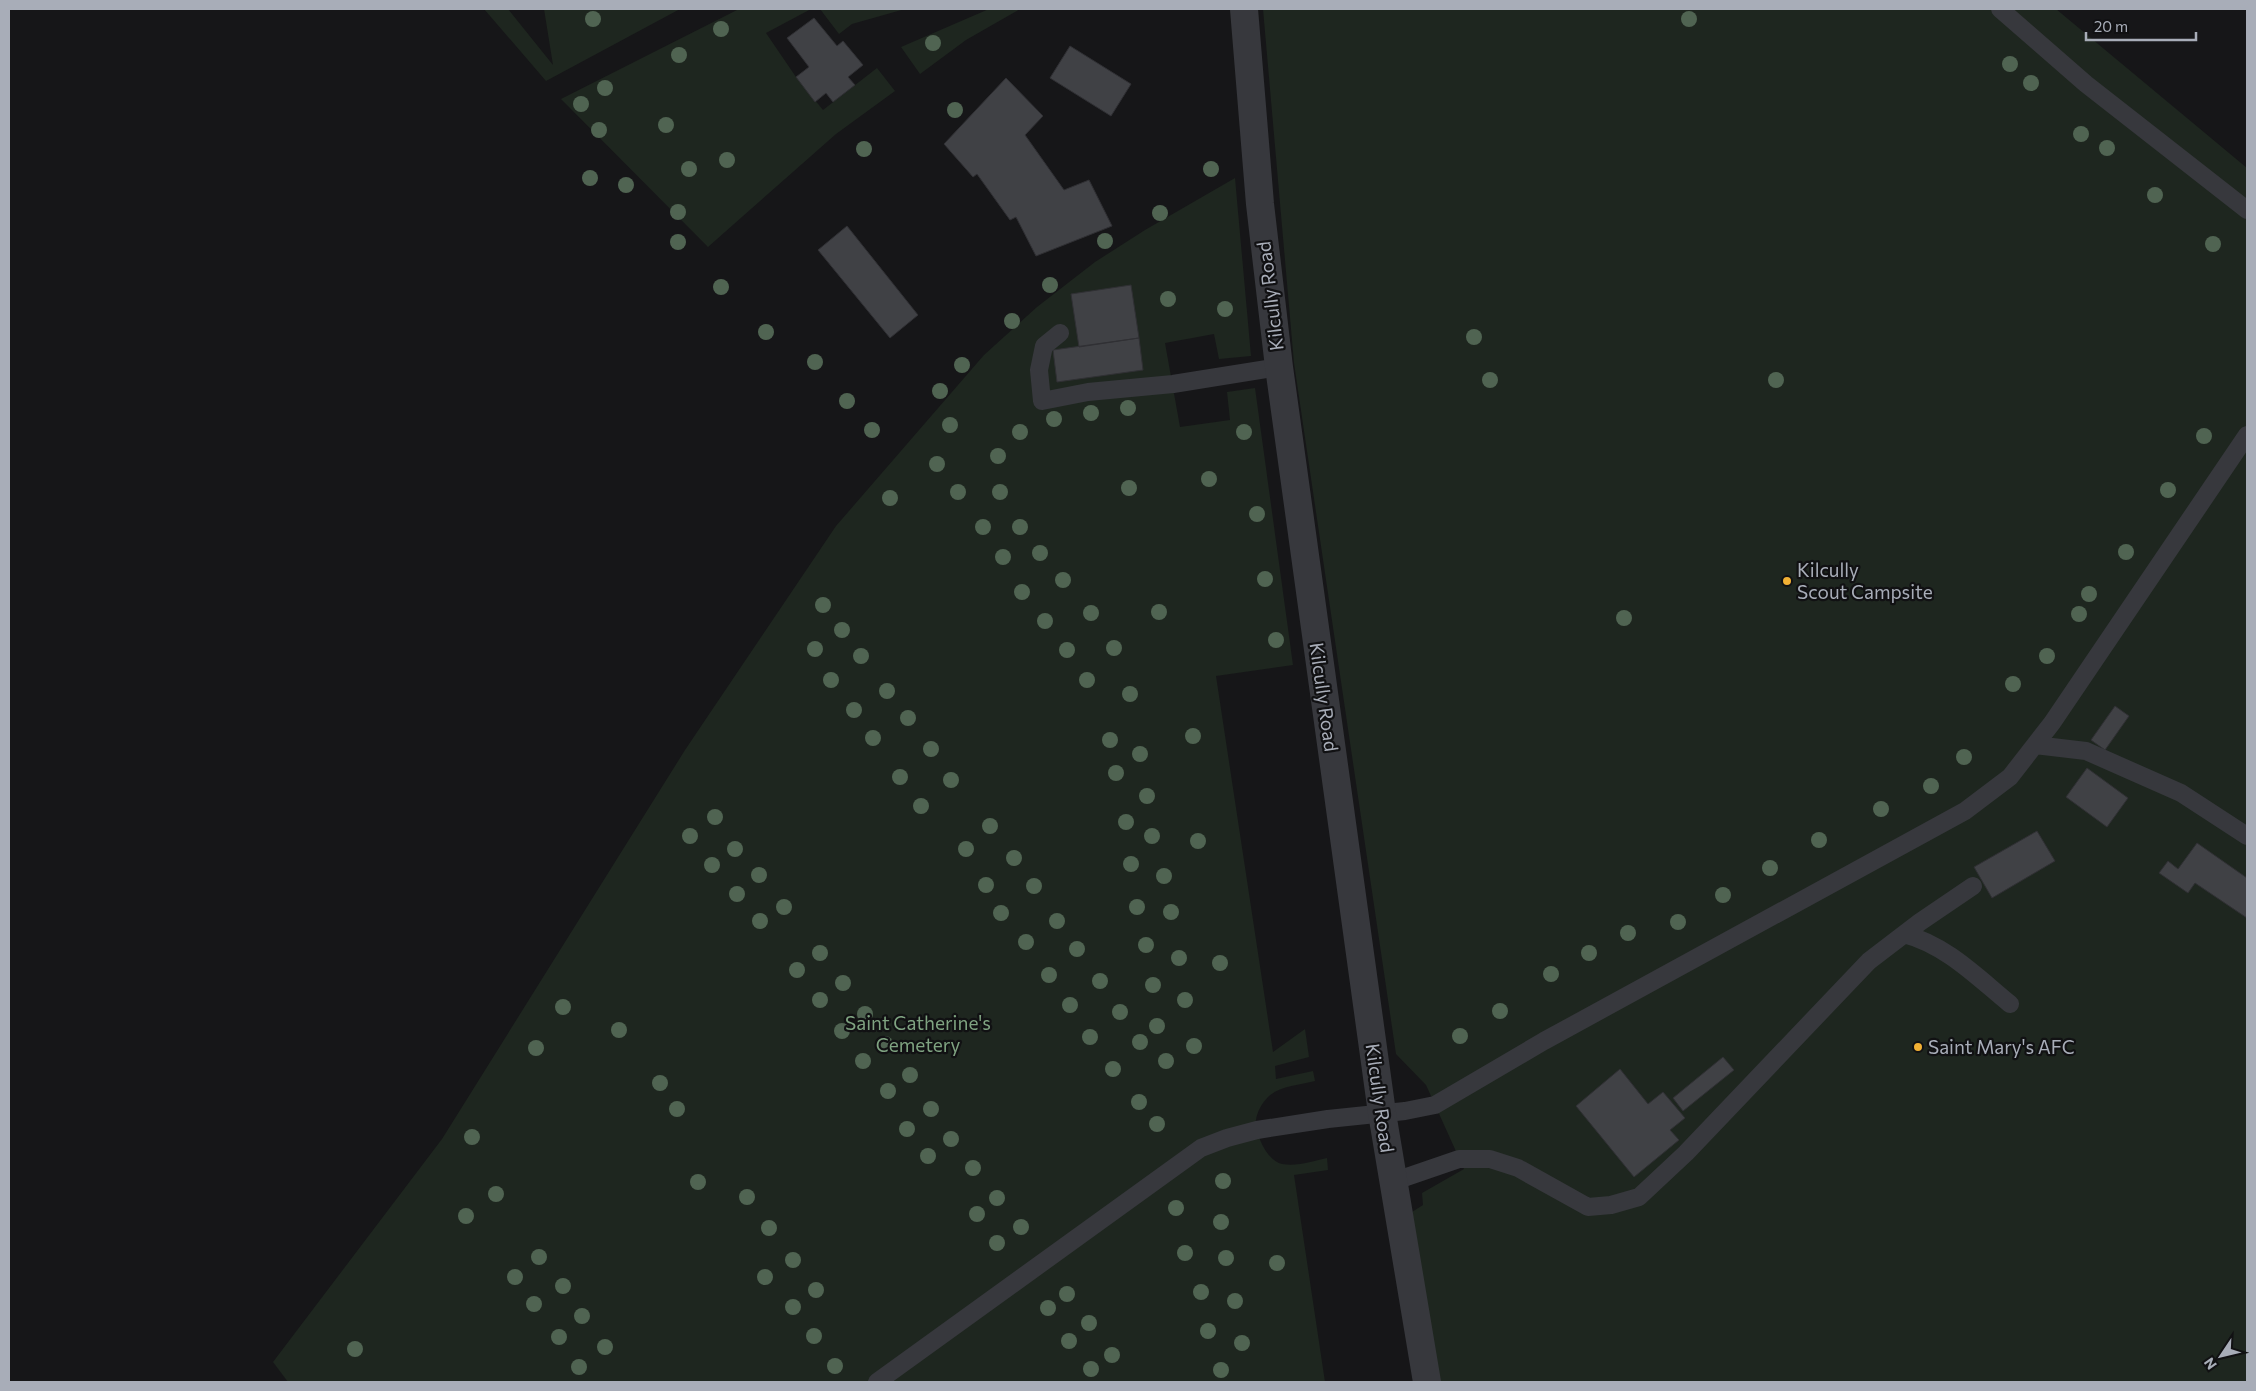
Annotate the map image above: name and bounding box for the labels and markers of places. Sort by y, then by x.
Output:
place label: Kilcully Scout Campsite [1797,558,1933,603]
marker: Kilcully Scout Campsite [1781,575,1793,587]
place label: Saint Mary's AFC [1928,1035,2075,1058]
marker: Saint Mary's AFC [1912,1041,1924,1053]

